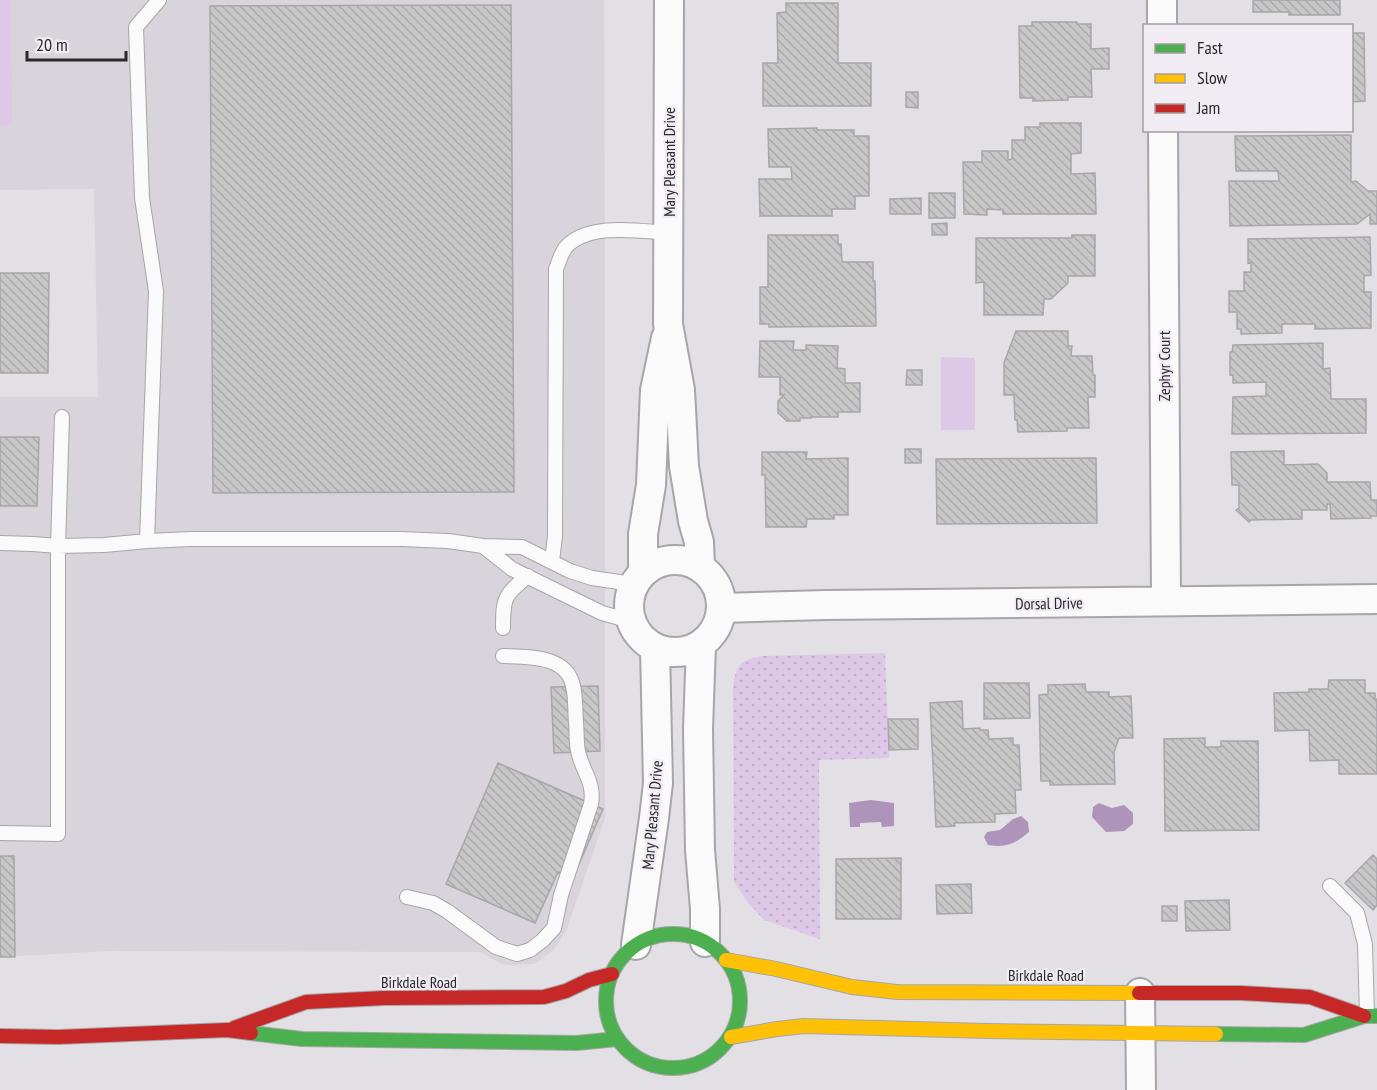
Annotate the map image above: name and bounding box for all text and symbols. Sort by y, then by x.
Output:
scale bar [27,24,126,62]
legend [1143,24,1353,132]
text: 20 m [36,33,68,56]
text: Fast [1197,36,1223,59]
text: Slow [1197,66,1228,89]
text: Jam [1196,96,1220,119]
street label: Mary Pleasant Drive [659,107,679,217]
street label: Zephyr Court [1154,330,1174,401]
street label: Dorsal Drive [1015,592,1083,614]
street label: Mary Pleasant Drive [637,760,667,870]
street label: Birkdale Road [1008,965,1084,985]
street label: Birkdale Road [381,972,457,992]

